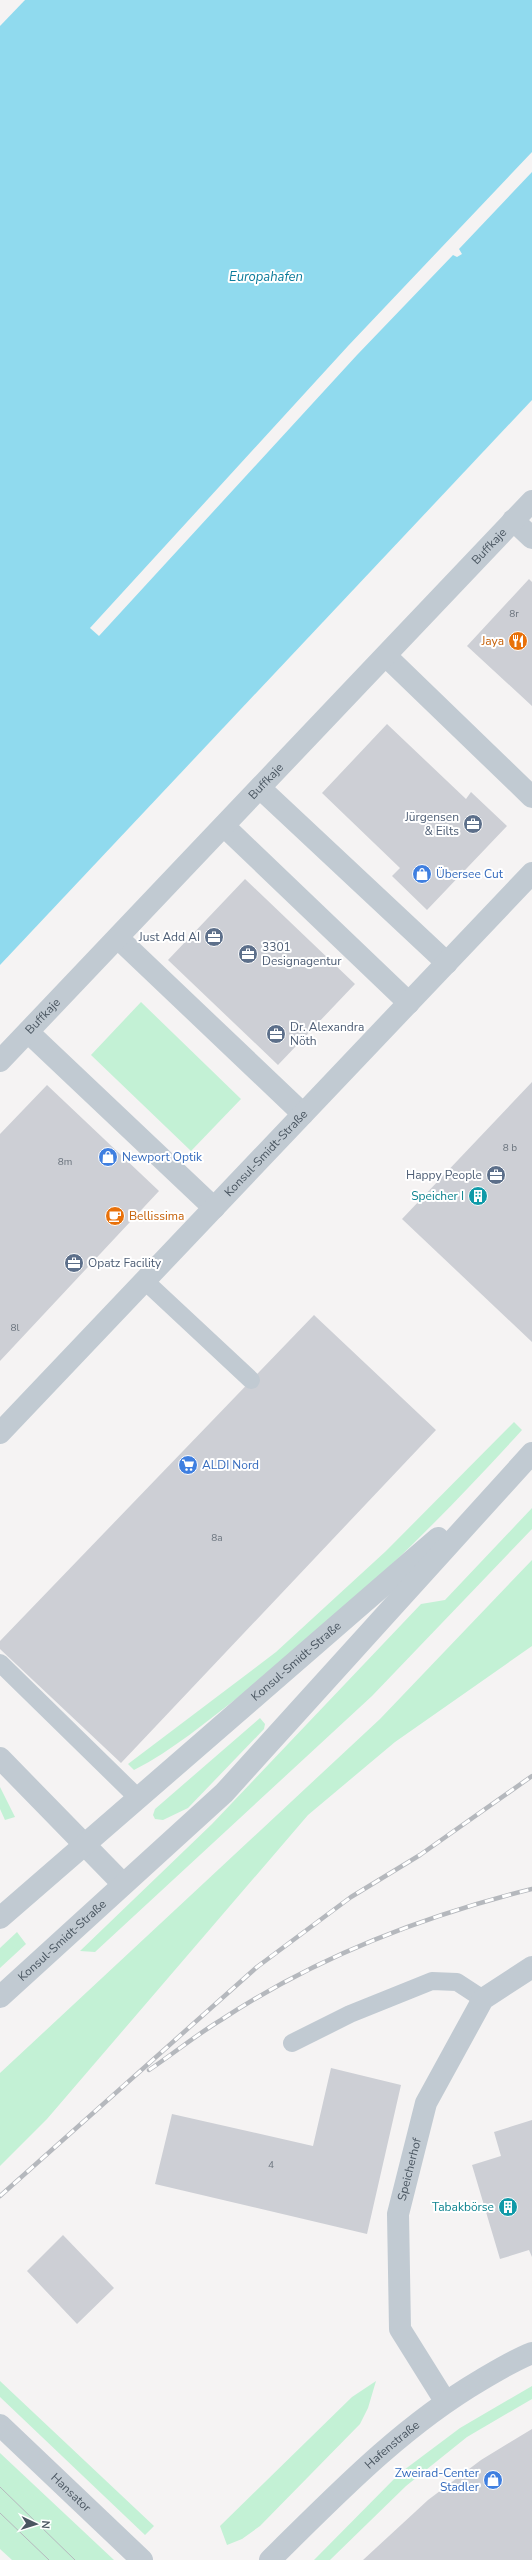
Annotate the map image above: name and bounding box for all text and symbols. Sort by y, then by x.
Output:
water label: Europahafen [229,268,303,286]
street label: Buffkaje [468,525,510,568]
house number: 8r [509,607,519,621]
restaurant icon: Jaya [507,630,529,652]
place label: Jaya [480,633,504,649]
street label: Buffkaje [245,760,287,803]
place label: Jürgensen & Eilts [404,809,459,839]
office icon: Jürgensen & Eilts [462,813,484,835]
shop icon: Übersee Cut [411,863,433,885]
place label: Übersee Cut [436,866,504,882]
office icon: Just Add AI [203,926,225,948]
place label: Just Add AI [138,929,200,945]
place label: 3301 Designagentur [262,939,342,969]
office icon: 3301 Designagentur [237,943,259,965]
street label: Buffkaje [22,995,64,1038]
place label: Dr. Alexandra Nöth [290,1019,364,1049]
office icon: Dr. Alexandra Nöth [265,1023,287,1045]
street label: Konsul-Smidt-Straße [221,1106,311,1200]
house number: 8 b [503,1141,517,1155]
shop icon: Newport Optik [97,1146,119,1168]
place label: Newport Optik [122,1149,203,1165]
house number: 8m [58,1155,72,1169]
office icon: Happy People [485,1164,507,1186]
place label: Happy People [406,1167,482,1183]
building icon: Speicher I [467,1185,489,1207]
place label: Speicher I [411,1188,464,1204]
cafe icon: Bellissima [104,1205,126,1227]
place label: Bellissima [129,1208,184,1224]
office icon: Opatz Facility [63,1252,85,1274]
place label: Opatz Facility [88,1255,162,1271]
house number: 8l [11,1321,20,1335]
supermarket icon: ALDI Nord [177,1454,199,1476]
place label: ALDI Nord [202,1457,259,1473]
house number: 8a [211,1531,223,1545]
street label: Konsul-Smidt-Straße [248,1618,344,1705]
street label: Konsul-Smidt-Straße [15,1896,110,1985]
street label: Speicherhof [394,2135,425,2202]
house number: 4 [268,2158,274,2172]
building icon: Tabakbörse [497,2196,519,2218]
place label: Tabakbörse [432,2199,494,2215]
street label: Hafenstraße [361,2417,423,2472]
place label: Zweirad-Center Stadler [395,2465,480,2495]
shop icon: Zweirad-Center Stadler [482,2469,504,2491]
street label: Hansator [48,2470,95,2516]
north arrow [16,2504,56,2544]
text: N [38,2520,53,2529]

